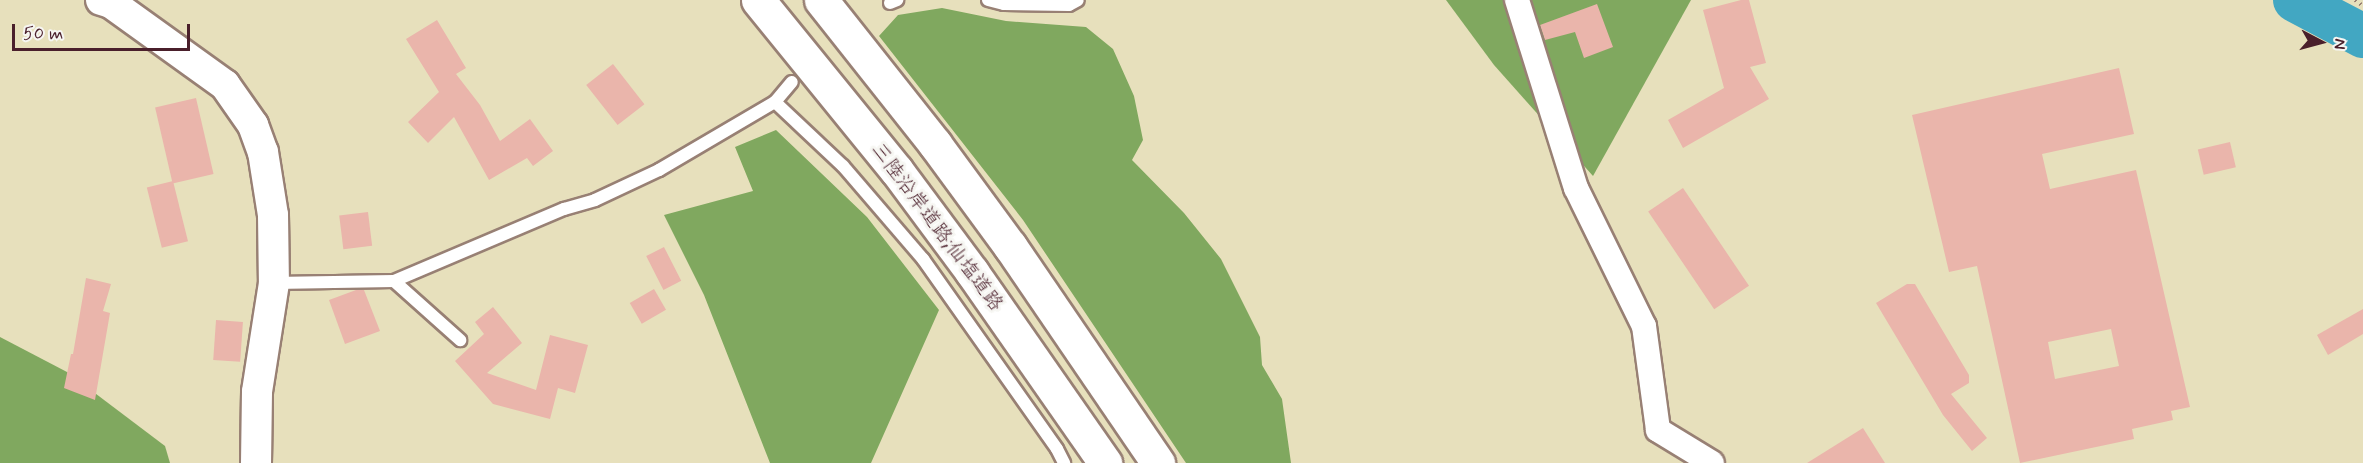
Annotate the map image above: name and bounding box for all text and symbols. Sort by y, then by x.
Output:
scale bar [15,12,194,50]
north arrow [2291,12,2351,72]
text: 50 m [23,22,63,46]
text: N [2328,38,2350,50]
street label: 三陸沿岸道路;仙塩道路 [866,138,1008,316]

